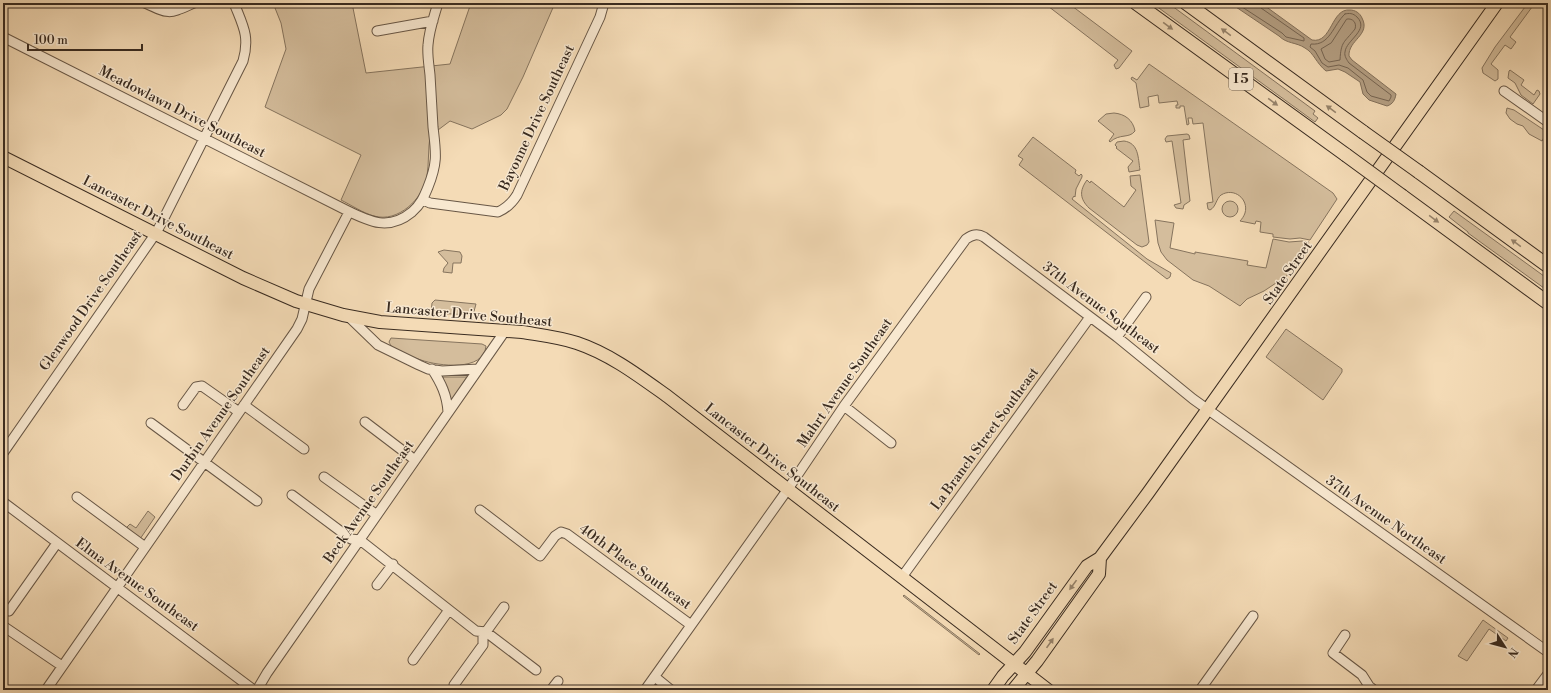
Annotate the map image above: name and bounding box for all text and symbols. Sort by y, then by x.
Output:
one-way arrow [1162,22,1173,30]
scale bar [28,26,142,52]
one-way arrow [1221,28,1232,36]
text: 100 m [34,33,68,48]
street label: Bayonne Drive Southeast [495,42,579,195]
street label: Meadowlawn Drive Southeast [96,62,269,162]
road number: I 5 [1229,68,1253,90]
one-way arrow [1267,98,1278,106]
one-way arrow [1326,105,1337,113]
street label: Lancaster Drive Southeast [79,172,237,264]
one-way arrow [1428,215,1439,223]
street label: Glenwood Drive Southeast [36,227,146,375]
street label: State Street [1260,238,1316,308]
one-way arrow [1511,239,1522,247]
street label: 37th Avenue Southeast [1039,258,1163,358]
street label: Lancaster Drive Southeast [385,299,553,331]
street label: Mahrt Avenue Southeast [794,315,897,451]
street label: Durbin Avenue Southeast [168,343,274,485]
street label: La Branch Street Southeast [927,364,1043,514]
street label: Lancaster Drive Southeast [701,399,843,517]
street label: Beck Avenue Southeast [319,437,418,568]
street label: 37th Avenue Northeast [1322,472,1450,568]
street label: 40th Place Southeast [575,520,695,614]
street label: Elma Avenue Southeast [72,534,202,636]
street label: State Street [1004,578,1062,648]
one-way arrow [1069,580,1077,590]
north arrow [1485,627,1525,667]
one-way arrow [1046,638,1054,648]
text: N [1504,645,1521,660]

